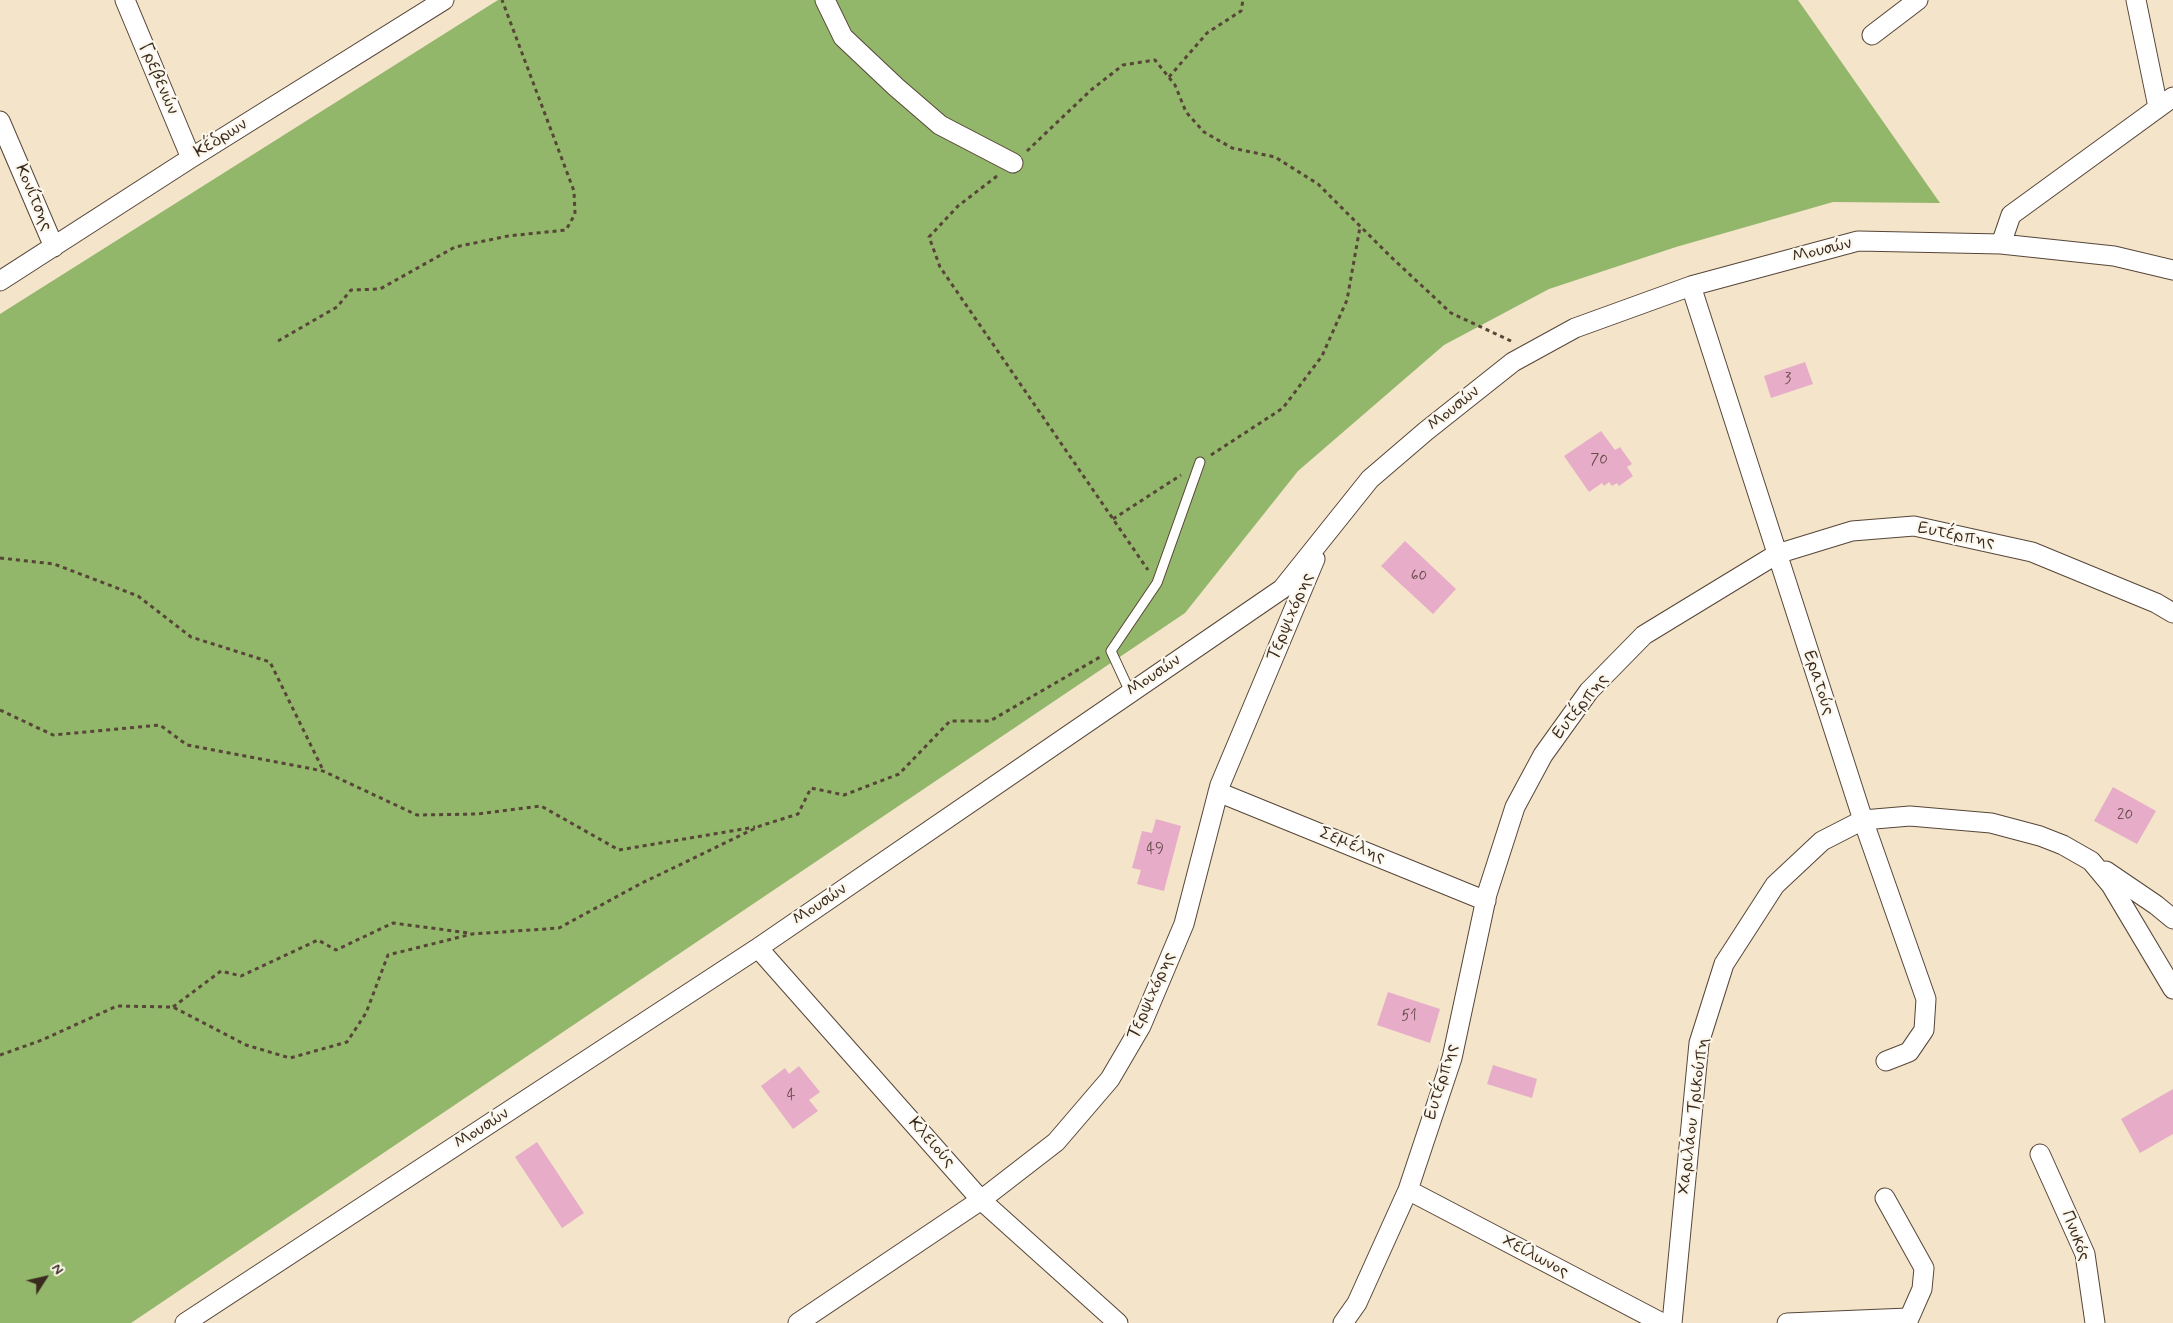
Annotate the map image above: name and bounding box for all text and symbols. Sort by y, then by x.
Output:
street label: Γρεβενών [133,40,183,118]
street label: Κέδρων [190,114,252,164]
street label: Κονίτσης [9,161,57,235]
street label: Μουσών [1790,233,1854,269]
house number: 3 [1785,371,1791,389]
street label: Μουσών [1424,381,1484,437]
house number: 70 [1590,452,1608,470]
street label: Ευτέρπης [1916,518,1996,554]
house number: 60 [1411,568,1427,586]
street label: Τερψιχόρης [1263,570,1319,664]
street label: Ερατούς [1797,648,1839,718]
street label: Μουσών [1123,650,1185,702]
street label: Ευτέρπης [1548,670,1614,744]
house number: 20 [2117,807,2133,825]
street label: Σεμέλης [1316,823,1388,869]
house number: 49 [1146,841,1164,859]
street label: Μουσών [789,879,851,931]
street label: Τερψιχόρης [1123,949,1181,1043]
house number: 51 [1401,1008,1417,1026]
street label: Χαριλάου Τρικούπη [1674,1036,1714,1196]
street label: Ευτέρπης [1420,1042,1464,1122]
house number: 4 [787,1087,795,1105]
street label: Μουσών [451,1103,513,1155]
street label: Κλειούς [903,1113,959,1173]
street label: Πνυκός [2056,1208,2094,1264]
street label: Χείλωνος [1498,1231,1572,1283]
north arrow [20,1253,70,1303]
text: N [47,1260,67,1278]

